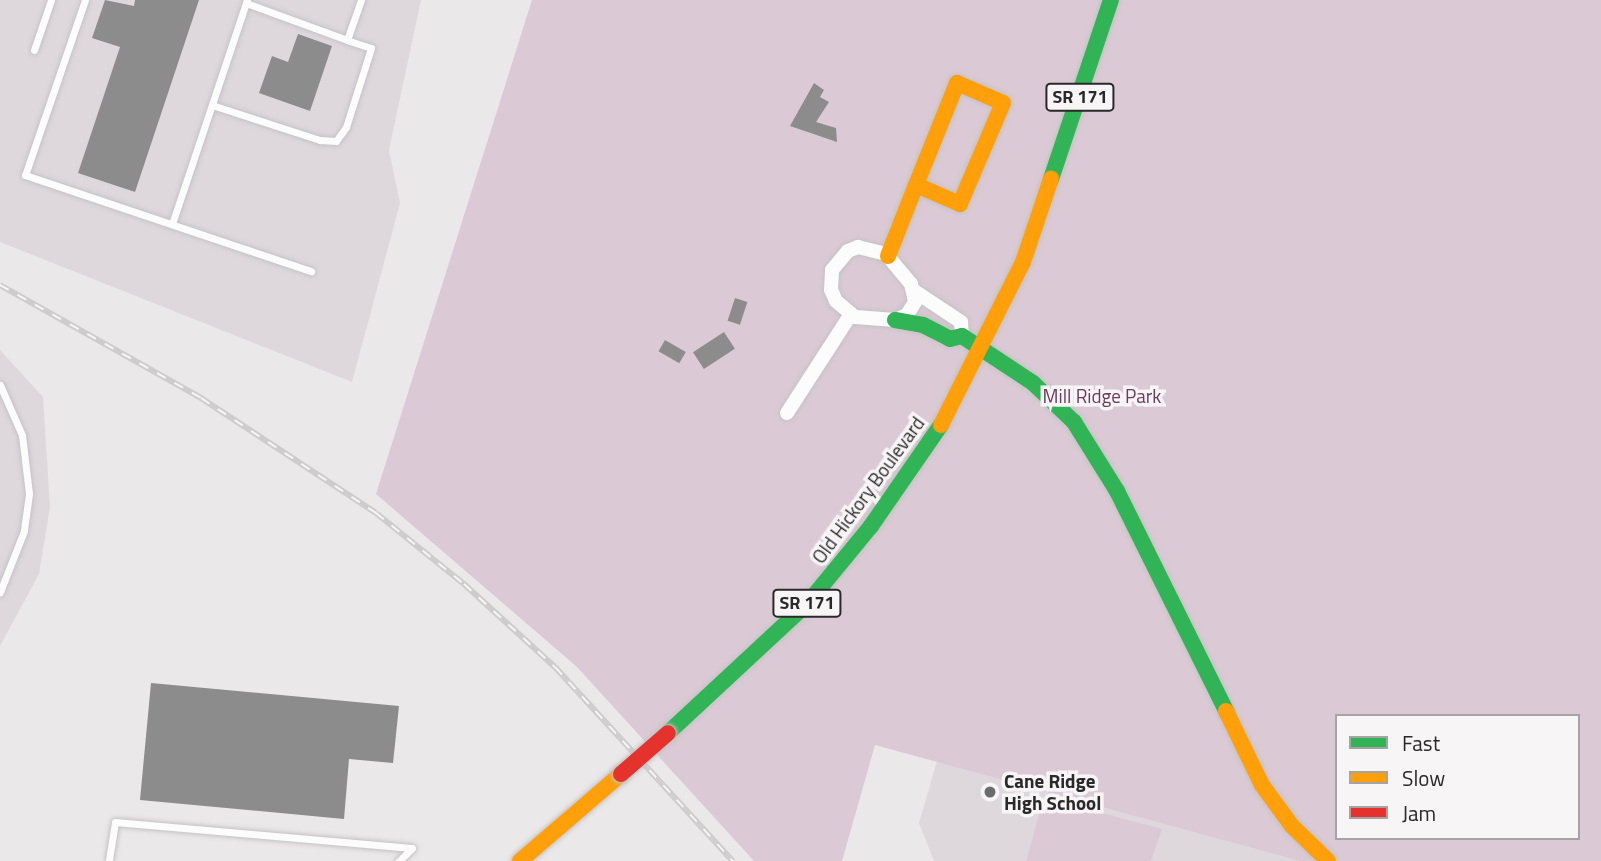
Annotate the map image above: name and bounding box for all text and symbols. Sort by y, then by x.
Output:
road number: SR 171 [1045,82,1115,112]
park label: Mill Ridge Park [1043,385,1161,407]
street label: Old Hickory Boulevard [807,412,929,568]
road number: SR 171 [772,588,842,618]
legend [1335,714,1580,840]
text: Fast [1402,727,1440,759]
text: Slow [1402,762,1445,794]
place label: Cane Ridge High School [1004,770,1101,814]
marker: Cane Ridge High School [982,784,998,800]
text: Jam [1402,797,1436,829]

